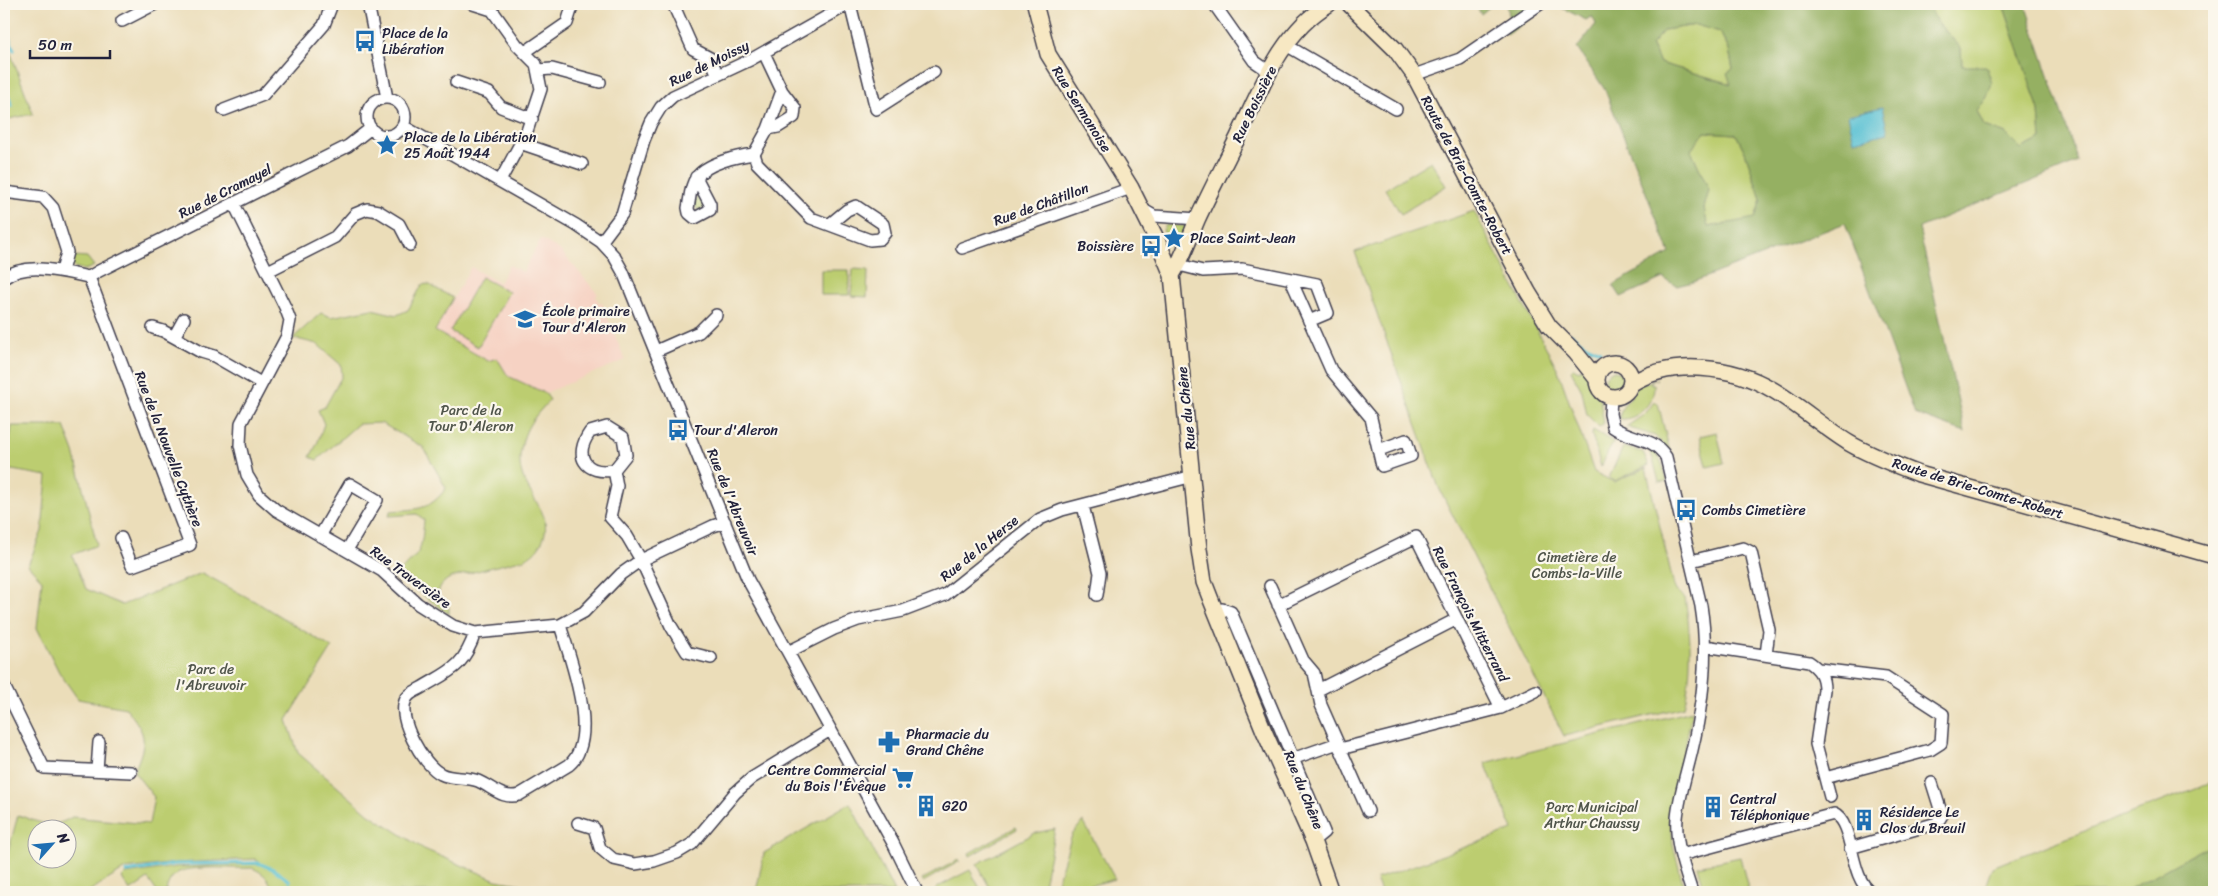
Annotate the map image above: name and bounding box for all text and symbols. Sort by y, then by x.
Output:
place label: Place de la Libération [382,21,448,62]
scale bar [30,28,110,60]
bus stop icon: Place de la Libération [352,28,378,54]
text: 50 m [38,32,73,58]
street label: Rue de Moissy [665,33,754,94]
street label: Rue Sermonoise [1045,61,1118,158]
street label: Rue Boissière [1225,61,1284,147]
street label: Route de Brie-Comte-Robert [1414,91,1519,260]
place label: Place de la Libération 25 Août 1944 [404,125,537,166]
place icon: Place de la Libération 25 Août 1944 [374,132,400,158]
street label: Rue de Cramayel [174,157,277,226]
street label: Rue de Châtillon [990,176,1093,233]
place icon: Place Saint-Jean [1161,225,1187,251]
place label: Place Saint-Jean [1190,226,1296,251]
bus stop icon: Boissière [1138,233,1164,259]
place label: Boissière [1077,234,1134,259]
place label: École primaire Tour d'Aleron [542,299,630,340]
school or university icon: École primaire Tour d'Aleron [512,306,538,332]
street label: Rue du Chêne [1170,365,1203,451]
street label: Rue de la Nouvelle Cythère [127,367,210,531]
park label: Parc de la Tour D'Aleron [429,398,514,439]
bus stop icon: Tour d'Aleron [665,417,691,443]
place label: Tour d'Aleron [694,418,778,443]
street label: Rue de l'Abreuvoir [700,445,766,561]
street label: Route de Brie-Comte-Robert [1889,451,2066,526]
bus stop icon: Combs Cimetière [1673,497,1699,523]
place label: Combs Cimetière [1702,498,1806,523]
street label: Rue de la Herse [934,509,1024,588]
street label: Rue Traversière [365,539,457,616]
street label: Rue François Mitterrand [1425,542,1516,688]
park label: Cimetière de Combs-la-Ville [1532,545,1622,586]
park label: Parc de l'Abreuvoir [176,657,247,698]
place label: Pharmacie du Grand Chêne [906,722,989,763]
pharmacy icon: Pharmacie du Grand Chêne [876,729,902,755]
street label: Rue du Chêne [1276,747,1331,834]
place label: Centre Commercial du Bois l'Évêque [768,758,887,799]
supermarket icon: Centre Commercial du Bois l'Évêque [890,765,916,791]
place label: Central Téléphonique [1730,787,1810,828]
building icon: G20 [913,793,939,819]
place label: G20 [942,794,968,819]
building icon: Central Téléphonique [1700,794,1726,820]
park label: Parc Municipal Arthur Chaussy [1543,795,1640,836]
place label: Résidence Le Clos du Breuil [1880,800,1966,841]
building icon: Résidence Le Clos du Breuil [1851,807,1877,833]
north arrow [28,818,78,868]
text: N [49,827,77,849]

